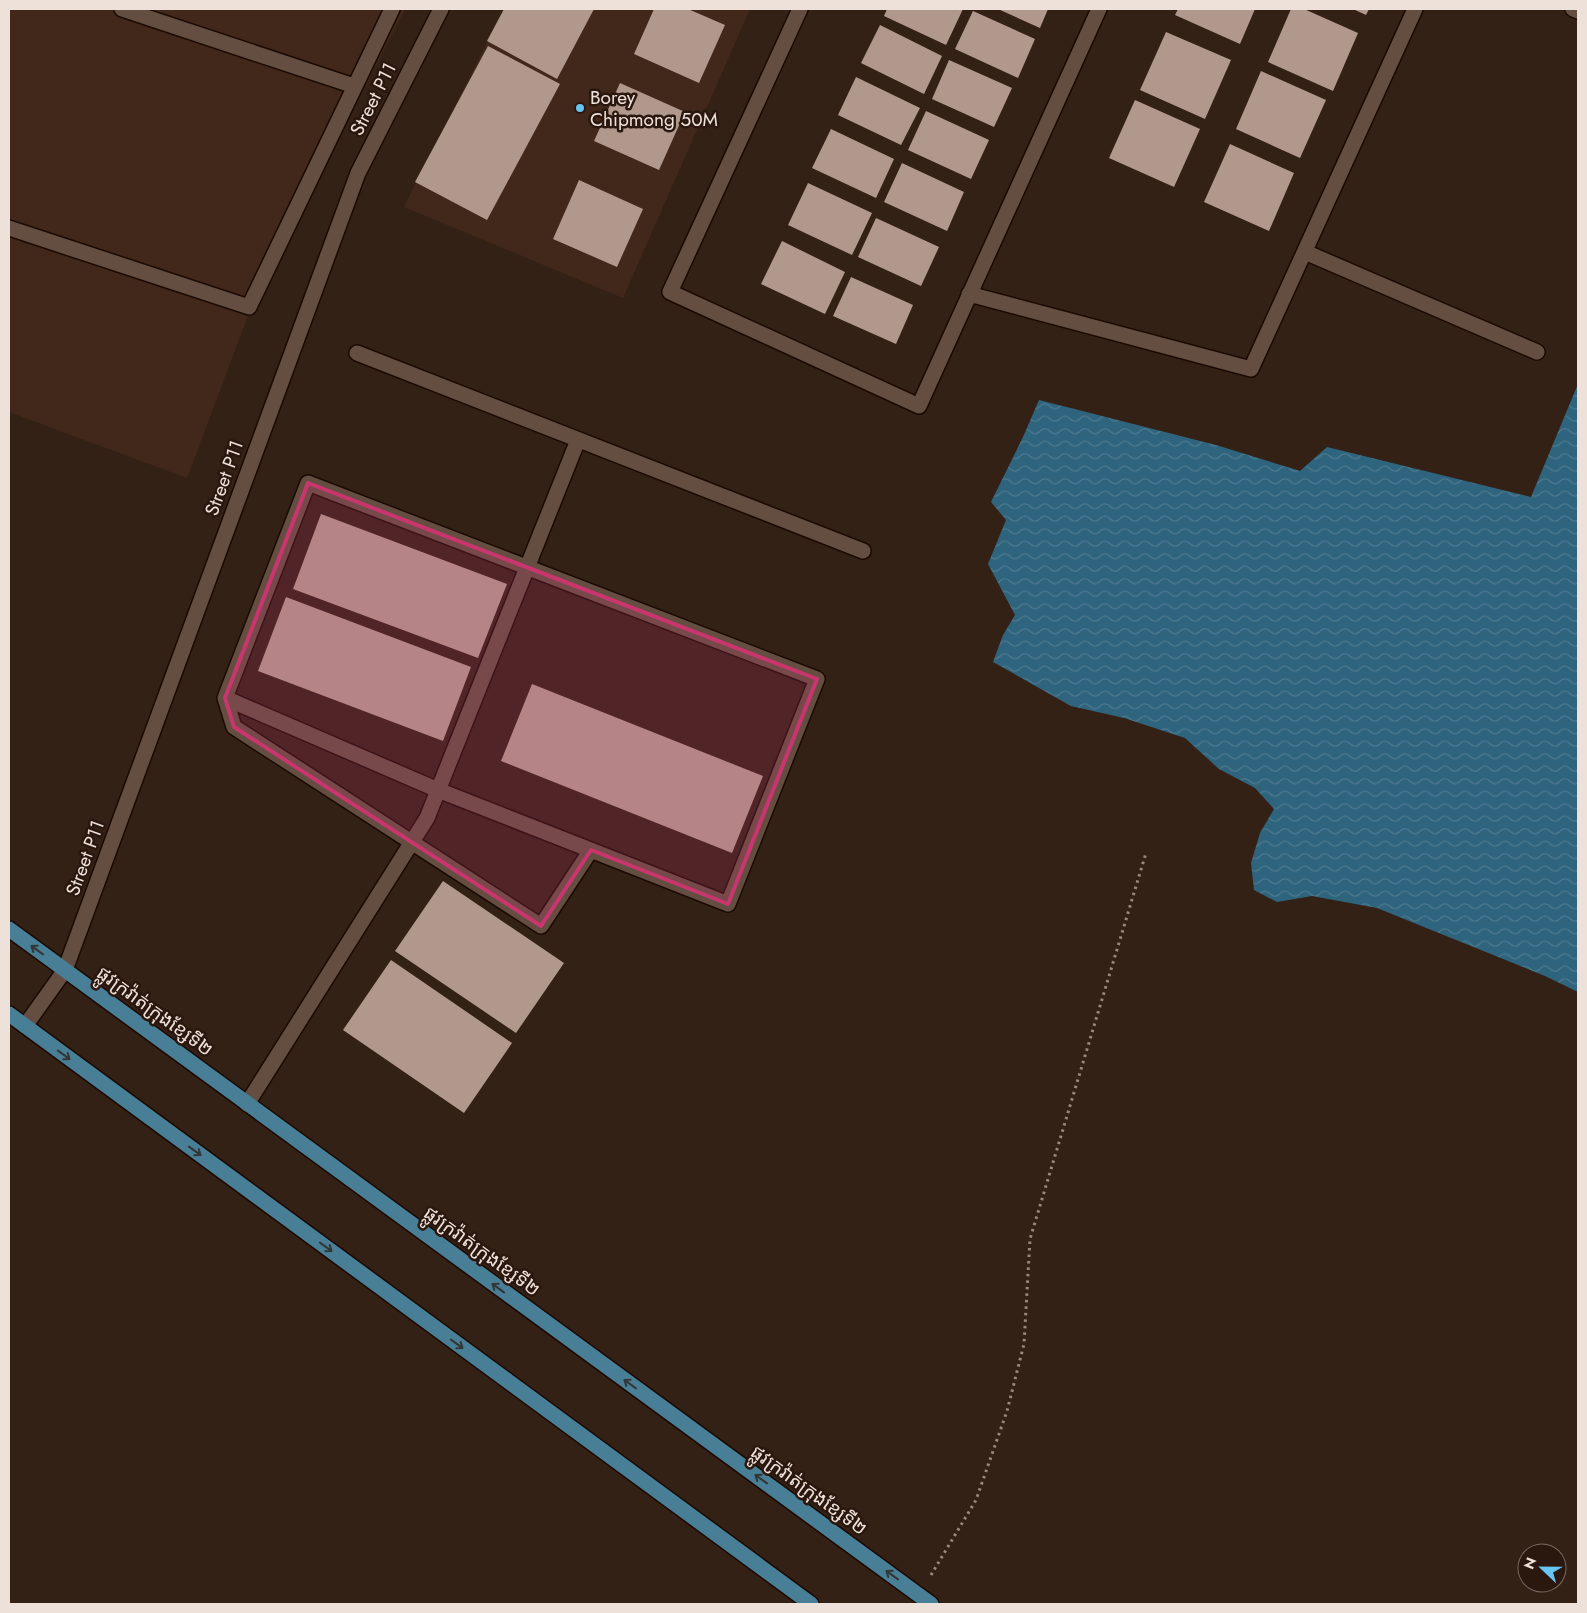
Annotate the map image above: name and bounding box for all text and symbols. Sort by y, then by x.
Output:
street label: Street P11 [343,58,403,140]
place label: Borey Chipmong 50M [590,84,718,133]
marker: Borey Chipmong 50M [574,102,586,114]
street label: Street P11 [198,436,250,520]
street label: Street P11 [59,816,111,900]
one-way arrow [30,945,44,955]
street label: ផ្លូវក្រវ៉ាត់ក្រុងខ្សែទី២ [89,959,219,1065]
one-way arrow [57,1050,71,1060]
one-way arrow [188,1146,202,1156]
street label: ផ្លូវក្រវ៉ាត់ក្រុងខ្សែទី២ [416,1199,546,1305]
one-way arrow [319,1242,332,1253]
one-way arrow [492,1282,505,1293]
one-way arrow [450,1338,463,1349]
one-way arrow [624,1378,637,1389]
street label: ផ្លូវក្រវ៉ាត់ក្រុងខ្សែទី២ [743,1438,873,1544]
one-way arrow [755,1474,768,1485]
north arrow [1517,1543,1567,1593]
text: N [1519,1554,1541,1572]
one-way arrow [886,1570,899,1581]

